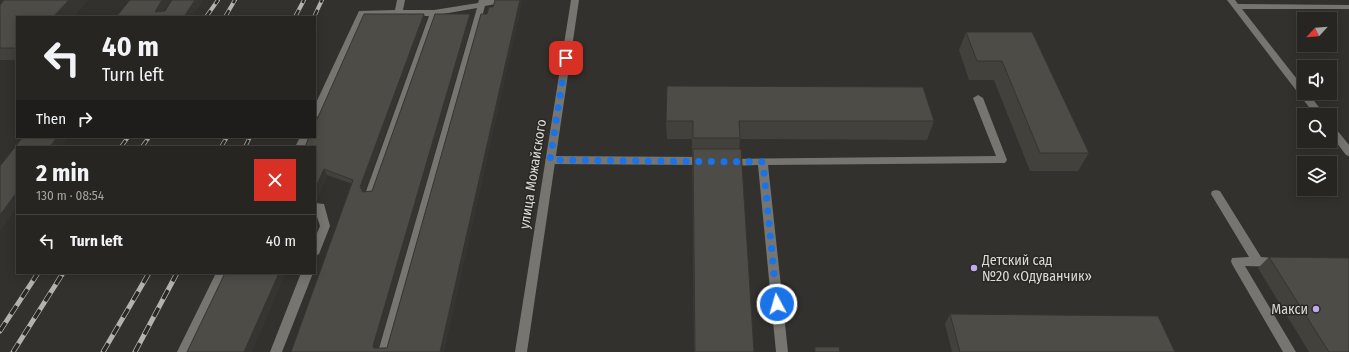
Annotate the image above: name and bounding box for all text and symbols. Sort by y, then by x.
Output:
north arrow [1297,12,1337,52]
map controls [1297,12,1337,196]
text: 40 m [102,30,159,63]
icon: left [36,32,88,84]
pin [549,41,583,75]
icon: arrive [555,47,577,69]
button: sound [1297,60,1337,100]
text: Turn left [102,64,164,86]
icon: right [74,108,96,130]
button: search [1297,108,1337,148]
text: Then [36,110,66,128]
street label: улица Можайского [516,118,550,230]
button: layers [1297,156,1337,196]
text: 2 min [36,159,89,187]
button: close [254,159,296,201]
text: 130 m · 08:54 [36,188,104,203]
icon: left [36,230,58,252]
text: Turn left [70,232,123,250]
text: 40 m [266,232,296,250]
place label: Детский сад №20 «Одуванчик» [981,252,1092,285]
marker: Детский сад №20 «Одуванчик» [969,263,979,273]
position arrow [756,283,798,325]
place label: Макси [1271,301,1308,318]
marker: Макси [1311,304,1321,314]

